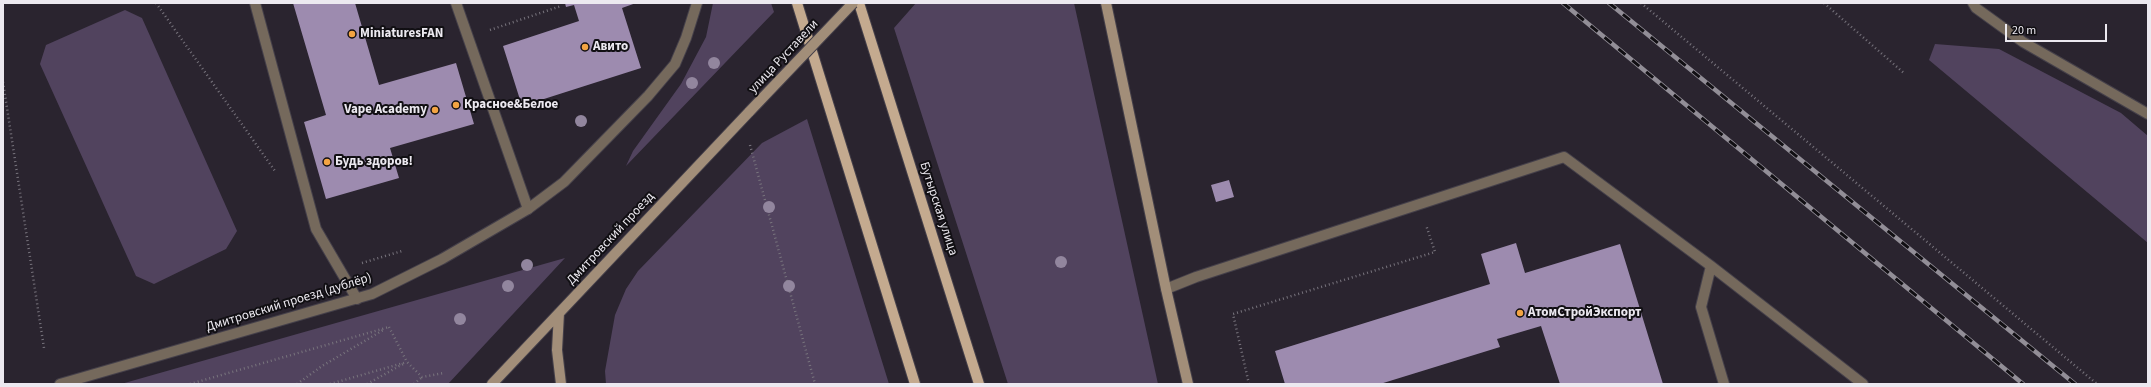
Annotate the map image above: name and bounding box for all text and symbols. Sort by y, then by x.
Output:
scale bar [2007,16,2109,42]
street label: улица Руставели [746,17,822,97]
text: 20 m [2012,22,2036,39]
place label: MiniaturesFAN [360,26,443,42]
marker: MiniaturesFAN [347,29,357,39]
place label: Авито [593,39,628,55]
marker: Авито [580,42,590,52]
place label: Красное&Белое [464,97,558,113]
marker: Красное&Белое [451,100,461,110]
place label: Vape Academy [344,102,427,118]
marker: Vape Academy [430,105,440,115]
place label: Будь здоров! [335,154,413,170]
marker: Будь здоров! [322,157,332,167]
street label: Бутырская улица [916,160,960,258]
street label: Дмитровский проезд [564,189,658,289]
street label: Дмитровский проезд (дублёр) [204,270,374,336]
place label: АтомСтройЭкспорт [1528,305,1641,321]
marker: АтомСтройЭкспорт [1515,308,1525,318]

